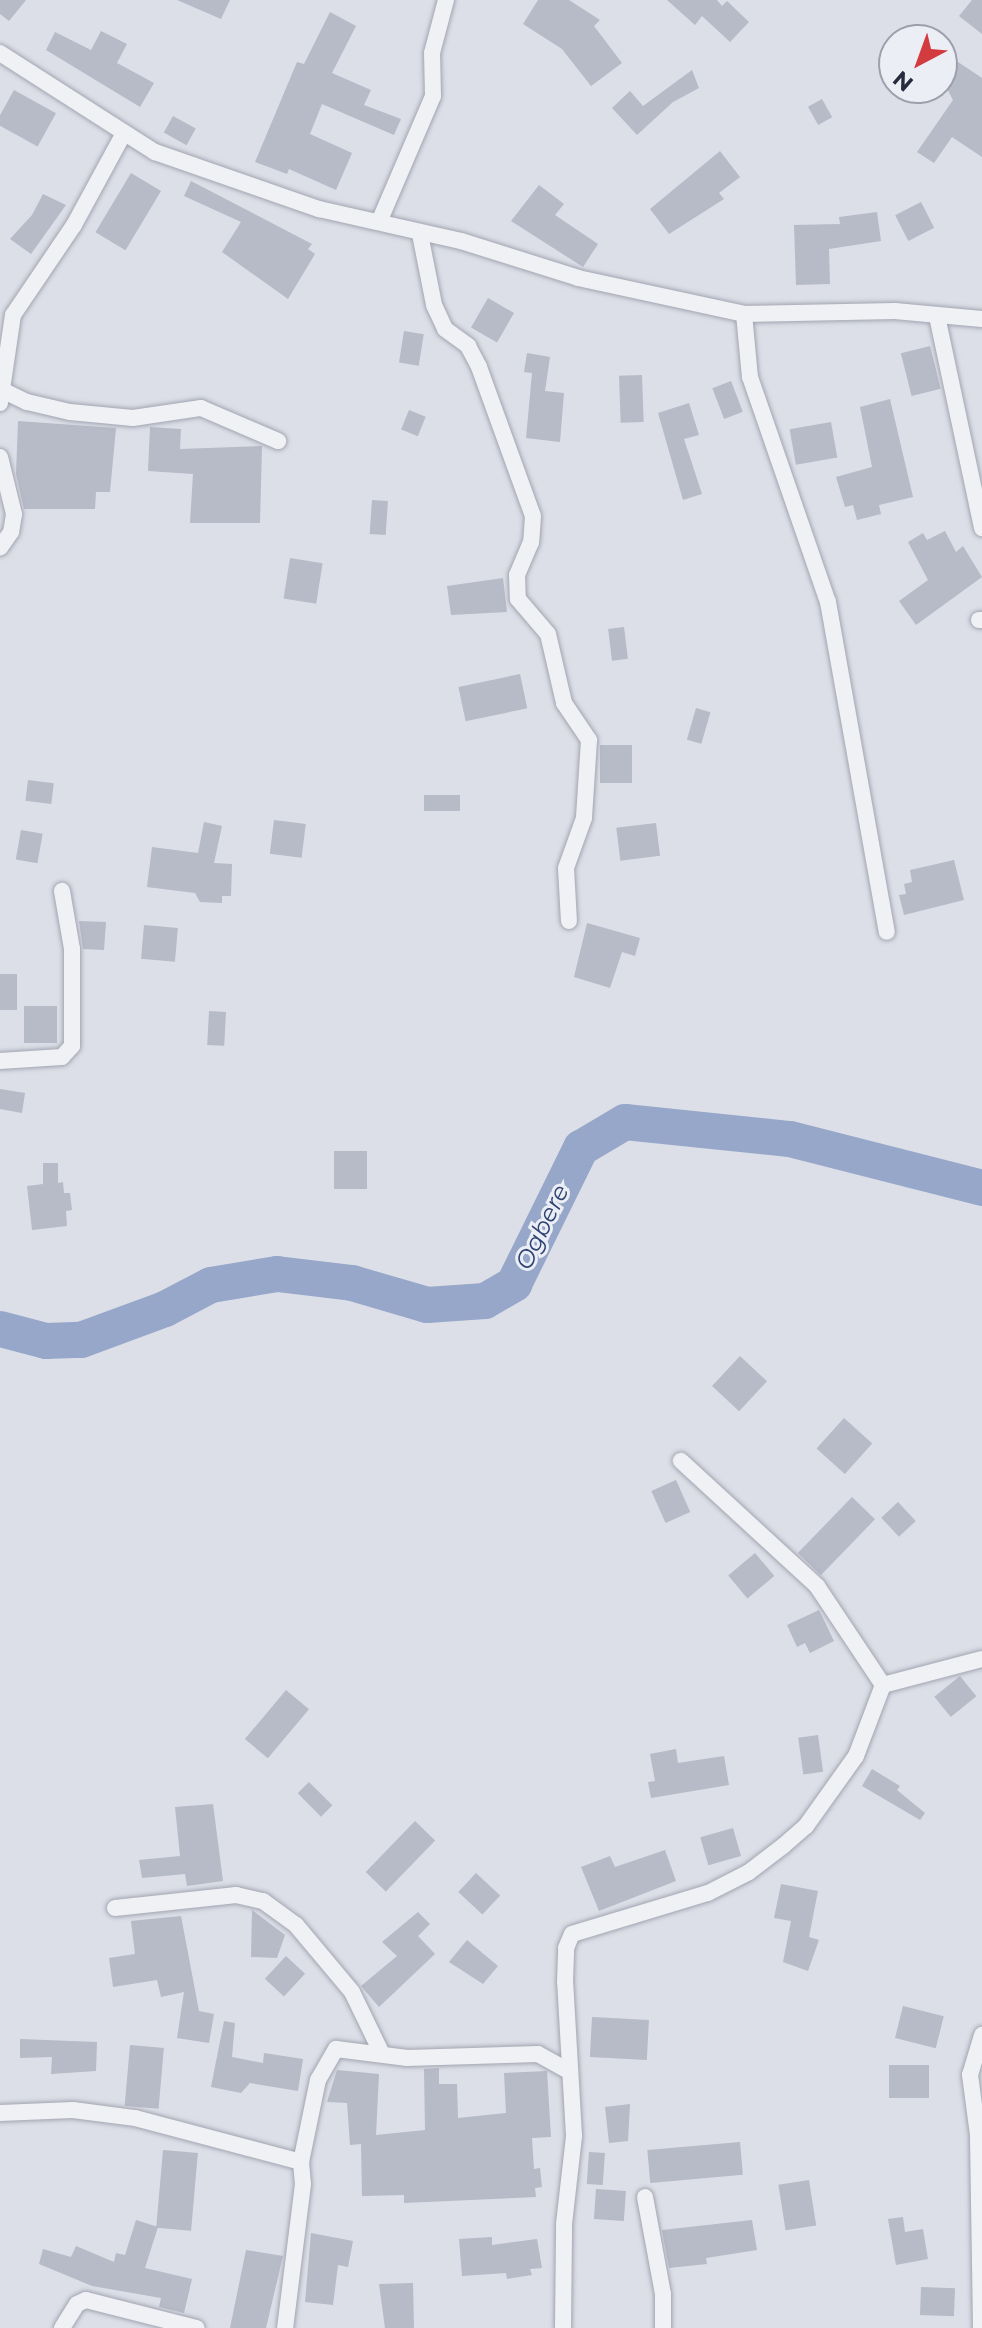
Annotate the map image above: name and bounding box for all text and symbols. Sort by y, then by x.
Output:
north arrow [878,24,958,104]
text: N [888,65,919,97]
water label: Ogbere [509,1180,575,1274]

